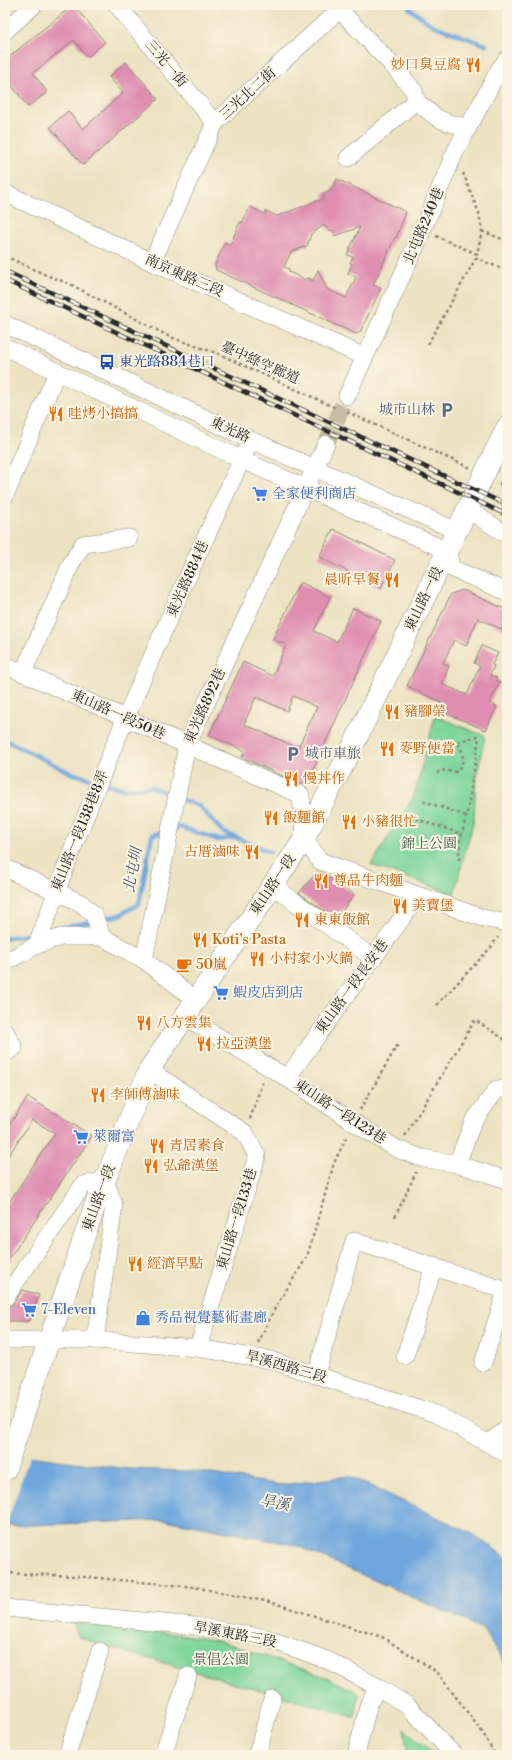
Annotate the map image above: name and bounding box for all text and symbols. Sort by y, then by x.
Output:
street label: 三光一街 [141,37,191,91]
place label: 妙口臭豆腐 [391,56,461,74]
restaurant icon: 妙口臭豆腐 [464,56,482,74]
street label: 三光北二街 [216,64,280,124]
street label: 北屯路240巷 [400,185,448,267]
street label: 南京東路三段 [142,251,226,301]
street label: 臺中綠空廊道 [218,338,302,388]
bus stop icon: 東光路884巷口 [98,353,116,371]
place label: 東光路884巷口 [119,353,215,371]
place label: 城市山林 [379,401,435,419]
parking icon: 城市山林 [438,401,456,419]
restaurant icon: 哇烤小搞搞 [47,405,65,423]
place label: 哇烤小搞搞 [68,405,138,423]
street label: 東光路 [207,413,253,447]
supermarket icon: 全家便利商店 [251,485,269,503]
place label: 全家便利商店 [272,485,356,503]
street label: 東光路884巷 [163,538,213,620]
street label: 東山路一段 [401,564,447,634]
place label: 晨昕早餐 [324,571,380,589]
restaurant icon: 晨昕早餐 [383,571,401,589]
street label: 東光路892巷 [180,665,230,747]
street label: 東山路一段50巷 [68,686,168,744]
restaurant icon: 豬腳榮 [383,703,401,721]
place label: 豬腳榮 [404,703,446,721]
restaurant icon: 麥野便當 [378,740,396,758]
place label: 麥野便當 [399,740,455,758]
parking icon: 城市車旅 [284,745,302,763]
place label: 城市車旅 [305,745,361,763]
street label: 東山路一段138巷8弄 [48,768,112,894]
restaurant icon: 慢丼作 [282,770,300,788]
place label: 慢丼作 [303,770,345,788]
restaurant icon: 飯麵館 [262,809,280,827]
place label: 飯麵館 [283,809,325,827]
restaurant icon: 小豬很忙 [340,813,358,831]
place label: 小豬很忙 [361,813,417,831]
park label: 錦上公園 [401,835,457,853]
water label: 北屯圳 [120,843,147,894]
place label: 古厝滷味 [184,843,240,861]
restaurant icon: 古厝滷味 [243,843,261,861]
street label: 東山路一段 [246,851,300,919]
restaurant icon: 尊品牛肉麵 [312,872,330,890]
place label: 尊品牛肉麵 [333,872,403,890]
restaurant icon: 美寶堡 [391,897,409,915]
place label: 美寶堡 [412,897,454,915]
restaurant icon: 東東飯館 [293,911,311,929]
place label: 東東飯館 [314,911,370,929]
restaurant icon: Koti's Pasta [191,931,209,949]
place label: Koti's Pasta [212,931,287,949]
street label: 東山路一段長安巷 [312,936,392,1038]
restaurant icon: 小村家小火鍋 [248,950,266,968]
place label: 小村家小火鍋 [269,950,353,968]
cafe icon: 50嵐 [175,956,193,974]
place label: 50嵐 [196,956,227,974]
supermarket icon: 蝦皮店到店 [212,984,230,1002]
place label: 蝦皮店到店 [233,984,303,1002]
restaurant icon: 八方雲集 [135,1014,153,1032]
place label: 八方雲集 [156,1014,212,1032]
restaurant icon: 拉亞漢堡 [195,1035,213,1053]
place label: 拉亞漢堡 [216,1035,272,1053]
street label: 東山路一段123巷 [291,1076,389,1148]
restaurant icon: 李師傅滷味 [89,1086,107,1104]
place label: 李師傅滷味 [110,1086,180,1104]
supermarket icon: 萊爾富 [72,1128,90,1146]
place label: 萊爾富 [93,1128,135,1146]
restaurant icon: 青居素食 [148,1137,166,1155]
place label: 青居素食 [169,1137,225,1155]
restaurant icon: 弘爺漢堡 [142,1157,160,1175]
place label: 弘爺漢堡 [163,1157,219,1175]
street label: 東山路一段 [79,1162,119,1234]
street label: 東山路一段133巷 [213,1166,261,1272]
restaurant icon: 經濟早點 [126,1255,144,1273]
place label: 經濟早點 [147,1255,203,1273]
supermarket icon: 7-Eleven [20,1301,38,1319]
place label: 7-Eleven [41,1301,97,1319]
shop icon: 秀品視覺藝術畫廊 [134,1309,152,1327]
place label: 秀品視覺藝術畫廊 [155,1309,267,1327]
street label: 旱溪西路三段 [243,1347,329,1387]
water label: 旱溪 [259,1491,293,1515]
street label: 旱溪東路三段 [192,1618,278,1652]
park label: 景倡公園 [193,1651,249,1669]

